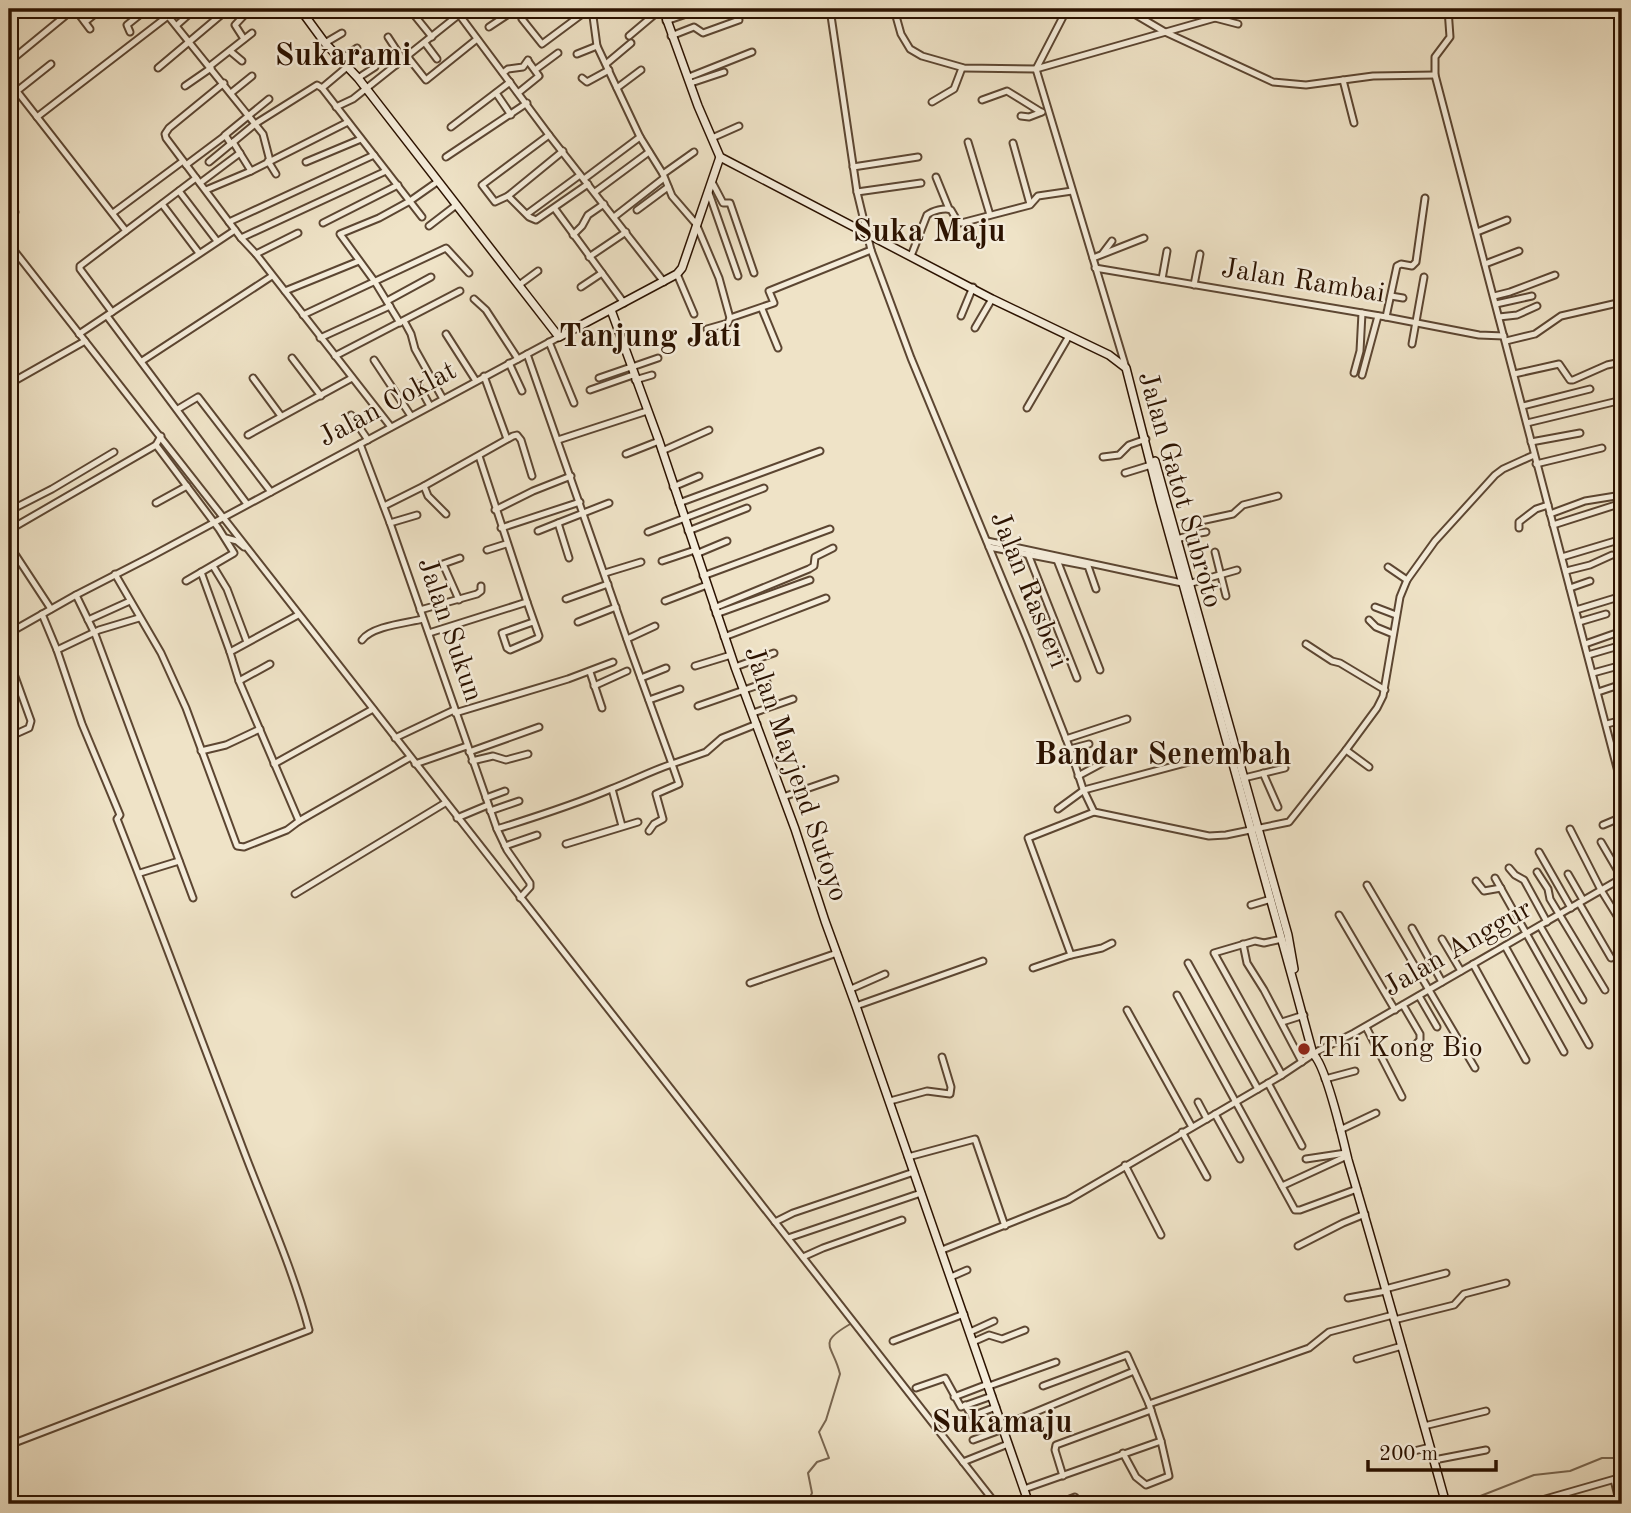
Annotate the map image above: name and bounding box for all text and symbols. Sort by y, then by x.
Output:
district label: Sukarami [275,41,411,73]
district label: Suka Maju [852,217,1006,249]
street label: Jalan Rambai [1219,255,1387,309]
district label: Tanjung Jati [559,322,741,354]
street label: Jalan Coklat [314,357,462,453]
street label: Jalan Gatot Subroto [1132,369,1226,611]
street label: Jalan Rasberi [984,508,1072,672]
street label: Jalan Sukun [411,554,487,706]
street label: Jalan Mayjend Sutoyo [738,643,852,905]
district label: Bandar Senembah [1034,740,1292,772]
street label: Jalan Anggur [1379,895,1537,1003]
place label: Thi Kong Bio [1318,1035,1483,1063]
marker: Thi Kong Bio [1296,1041,1312,1057]
district label: Sukamaju [931,1408,1073,1440]
scale bar [1368,1429,1496,1473]
text: 200 m [1379,1444,1438,1465]

